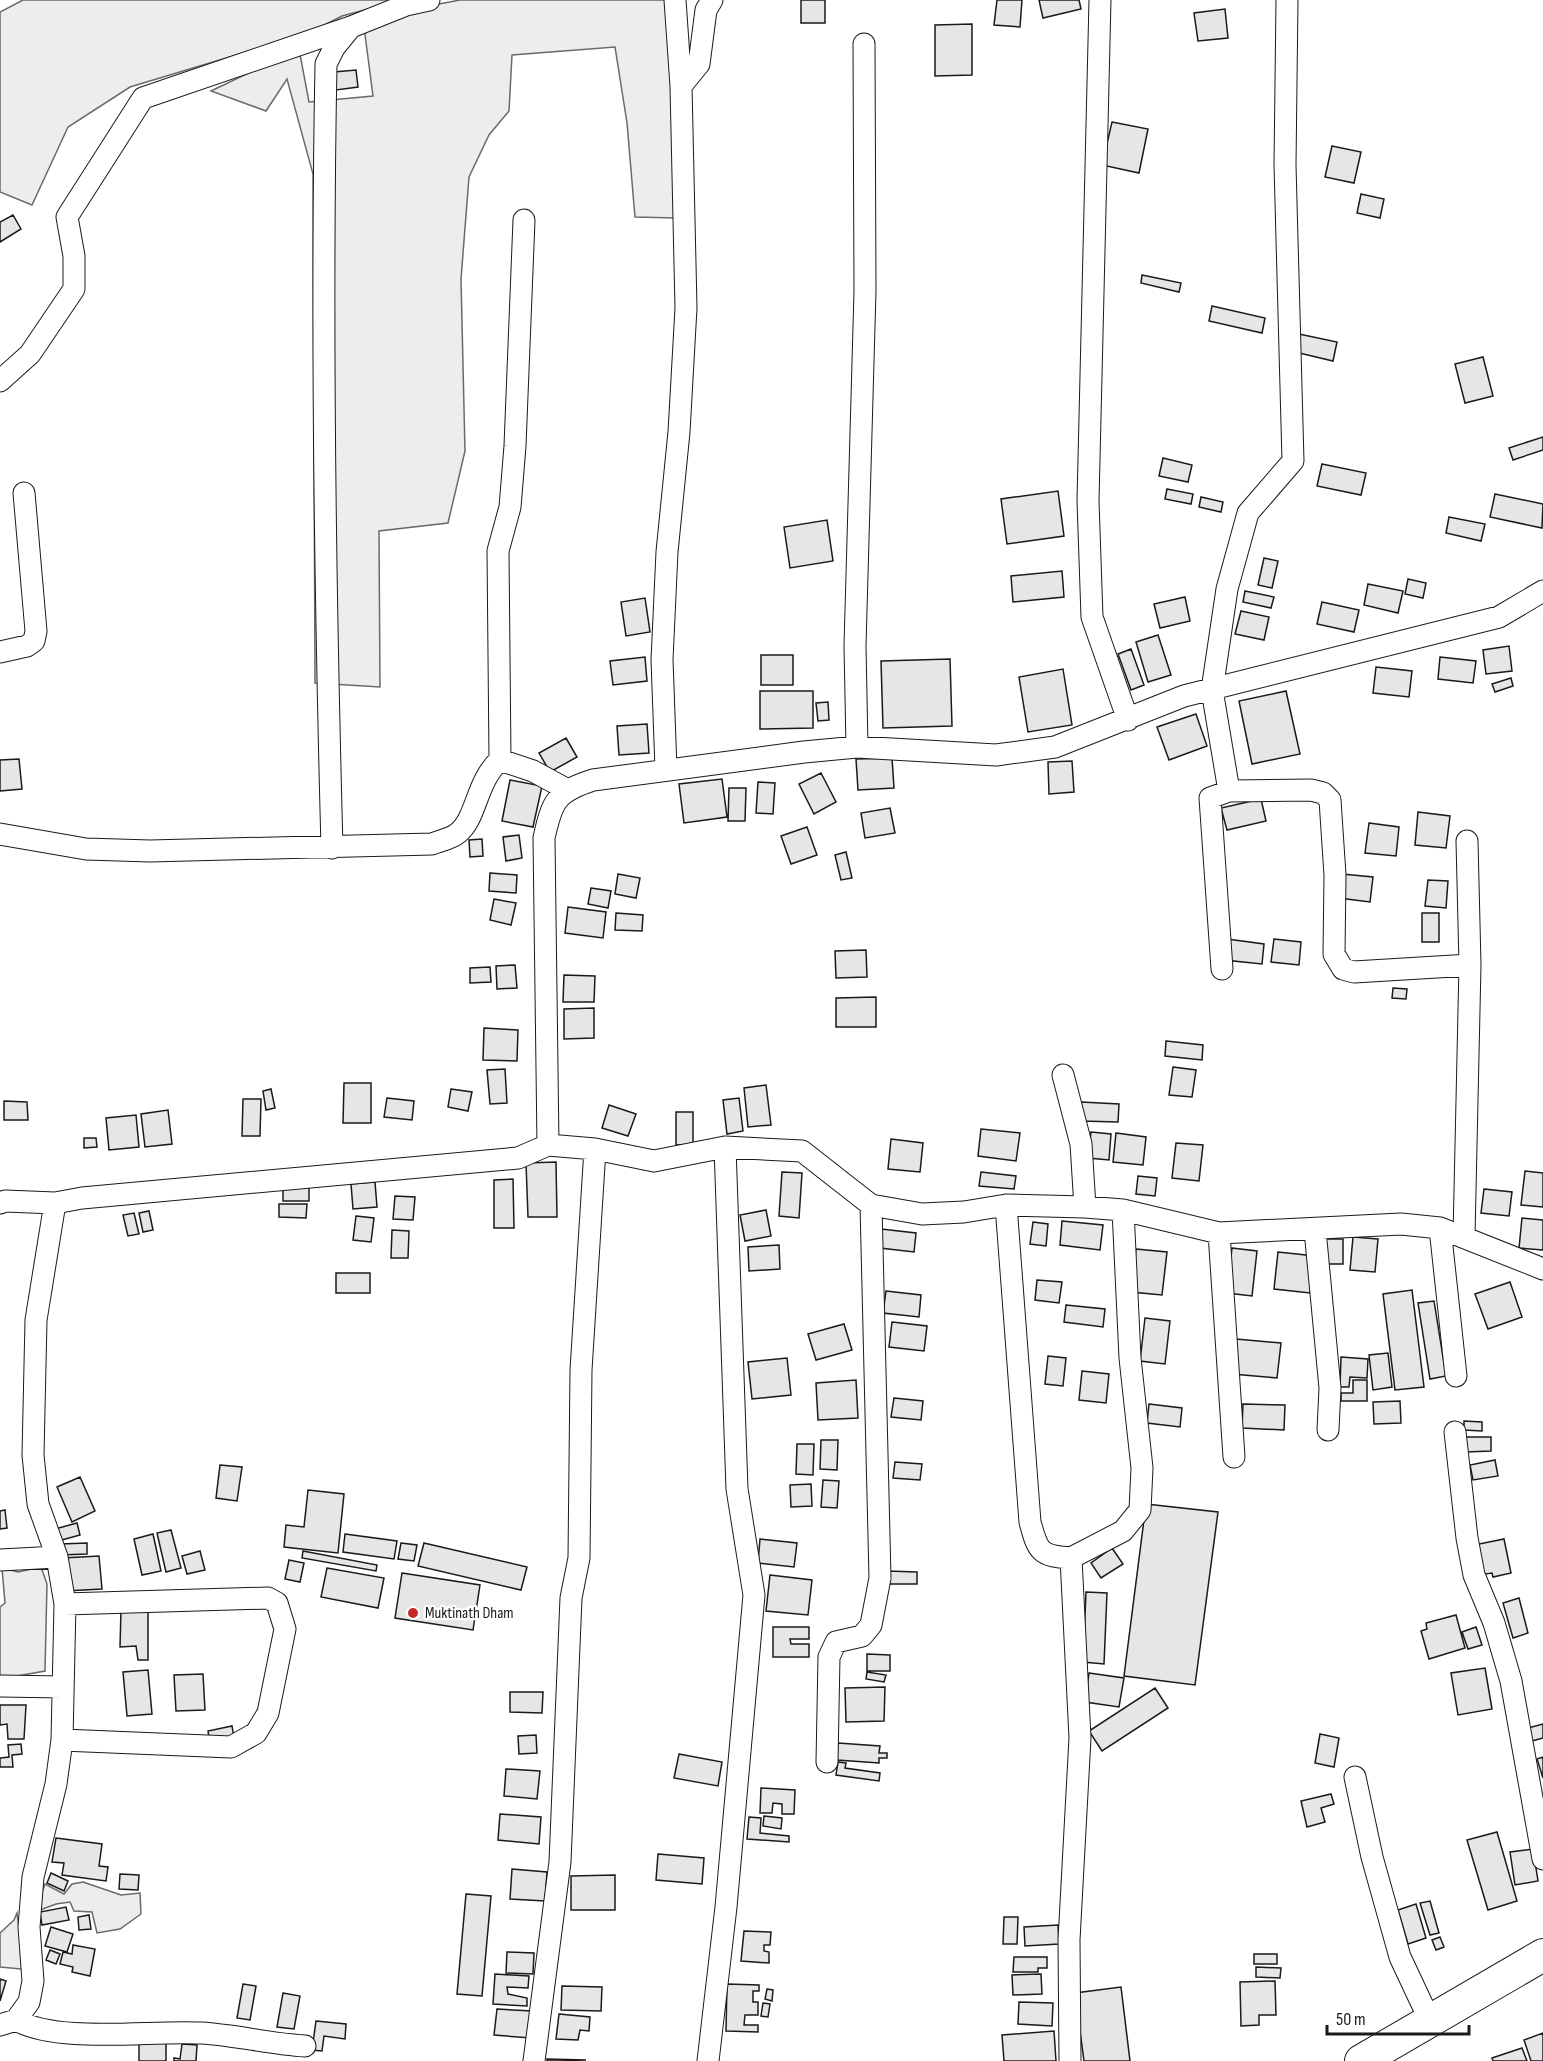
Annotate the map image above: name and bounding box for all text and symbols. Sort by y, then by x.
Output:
place label: Muktinath Dham [425,1604,514,1623]
marker: Muktinath Dham [406,1606,420,1620]
scale bar [1327,1998,1470,2036]
text: 50 m [1336,2009,1366,2030]

